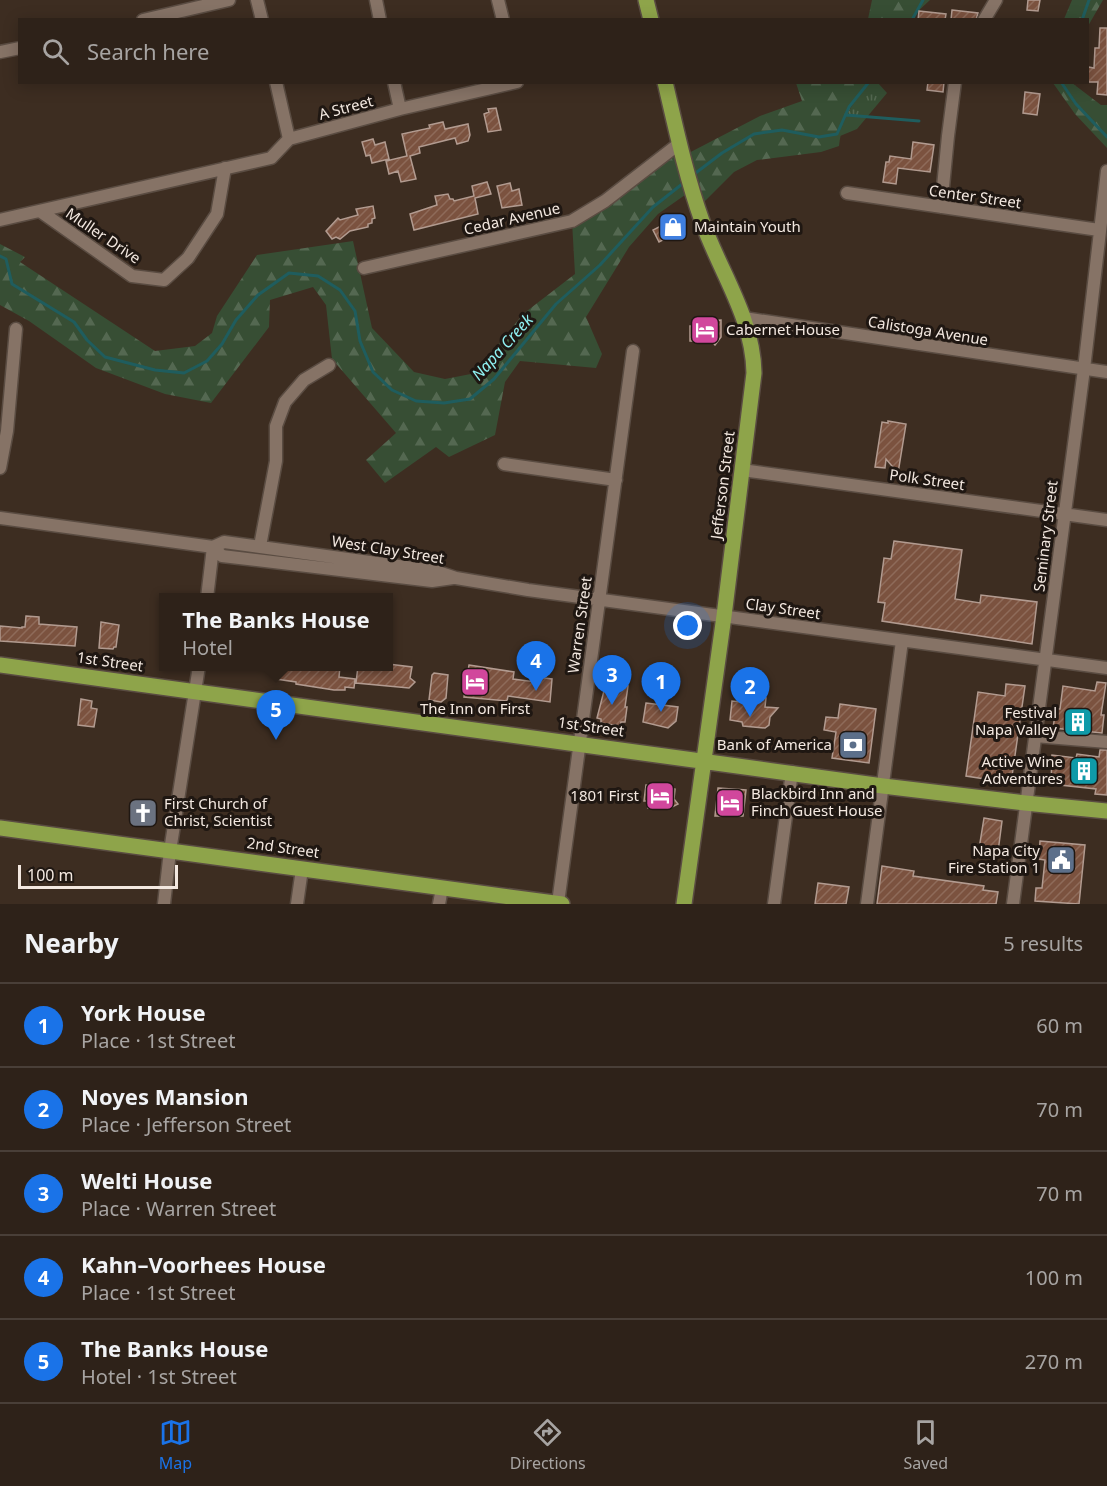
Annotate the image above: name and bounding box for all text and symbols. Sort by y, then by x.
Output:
search box [18,18,1089,84]
icon: search [39,35,72,68]
text: Search here [87,36,209,66]
street label: A Street [316,90,376,124]
street label: Center Street [928,180,1023,212]
street label: Cedar Avenue [462,197,562,239]
street label: Muller Drive [62,203,145,268]
shop icon: Maintain Youth [657,211,689,243]
place label: Maintain Youth [694,216,801,236]
water label: Napa Creek [466,308,538,385]
street label: Calistoga Avenue [867,311,990,349]
hotel icon: Cabernet House [689,314,721,346]
place label: Cabernet House [726,319,840,339]
street label: Jefferson Street [705,429,739,542]
street label: Polk Street [888,464,967,494]
street label: Seminary Street [1028,479,1062,593]
street label: West Clay Street [330,530,446,568]
street label: Warren Street [562,575,596,675]
popup [159,593,393,671]
street label: Clay Street [745,593,822,623]
text: The Banks House [182,604,370,634]
your location [673,611,702,640]
text: Hotel [182,634,233,661]
pin: 4 [516,642,556,691]
street label: 1st Street [76,646,145,676]
pin: 3 [592,656,632,705]
pin: 1 [642,662,680,712]
hotel icon: The Inn on First [459,666,491,698]
pin: 2 [730,668,770,717]
pin: 5 [256,690,296,740]
place label: The Inn on First [420,698,531,718]
place label: Festival Napa Valley [975,702,1057,739]
building icon: Festival Napa Valley [1062,706,1094,738]
street label: 1st Street [557,711,626,741]
bank icon: Bank of America [837,729,869,761]
place label: Bank of America [717,734,832,754]
place label: Active Wine Adventures [981,751,1063,788]
building icon: Active Wine Adventures [1068,755,1100,787]
hotel icon: 1801 First [644,780,676,812]
place label: Blackbird Inn and Finch Guest House [751,783,883,820]
place label: 1801 First [570,785,640,805]
hotel icon: Blackbird Inn and Finch Guest House [714,787,746,819]
place label: First Church of Christ, Scientist [164,793,273,830]
church icon: First Church of Christ, Scientist [127,797,159,829]
street label: 2nd Street [246,832,321,862]
place label: Napa City Fire Station 1 [948,840,1040,877]
public building icon: Napa City Fire Station 1 [1045,844,1077,876]
scale bar [18,862,178,890]
text: 100 m [27,864,74,886]
text: Nearby [24,925,119,961]
text: 5 results [1003,930,1083,957]
text: York House [81,997,206,1027]
text: 1 [38,1012,49,1039]
text: 60 m [1036,1012,1083,1039]
text: Place · 1st Street [81,1027,235,1054]
text: Noyes Mansion [81,1081,249,1111]
text: 2 [38,1096,49,1123]
text: 70 m [1036,1096,1083,1123]
text: Place · Jefferson Street [81,1111,291,1138]
text: Welti House [81,1165,212,1195]
text: 3 [38,1180,49,1207]
text: 70 m [1036,1180,1083,1207]
text: Place · Warren Street [81,1195,276,1222]
text: Kahn–Voorhees House [81,1249,326,1279]
text: 4 [38,1264,49,1291]
text: 100 m [1025,1264,1083,1291]
text: Place · 1st Street [81,1279,235,1306]
text: The Banks House [81,1333,268,1363]
text: 5 [38,1348,49,1375]
text: 270 m [1025,1348,1083,1375]
text: Hotel · 1st Street [81,1363,237,1390]
tab: Map [159,1416,192,1474]
tab: Directions [510,1416,586,1474]
tab: Saved [903,1416,948,1474]

